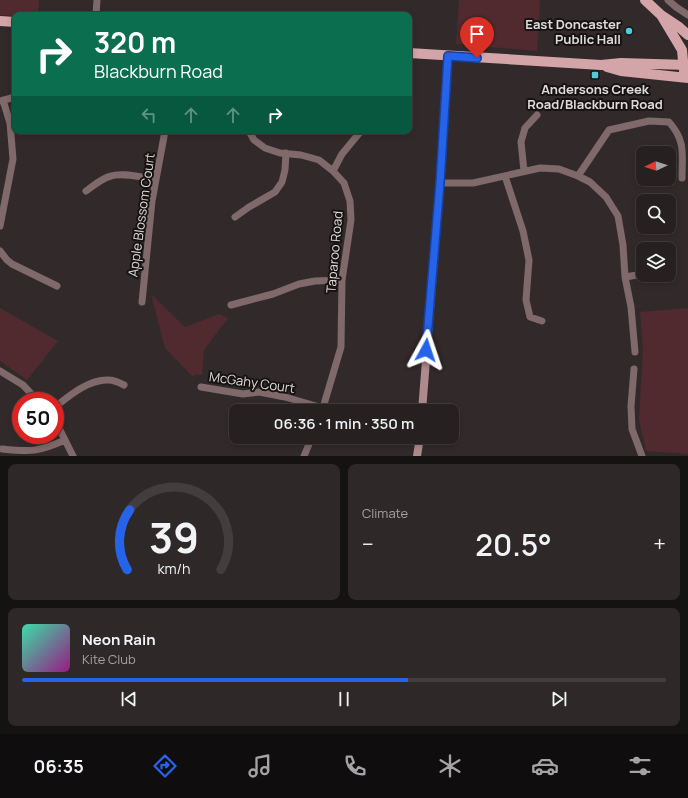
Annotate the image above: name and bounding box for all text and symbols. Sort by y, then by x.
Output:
place label: East Doncaster Public Hall [525,15,621,48]
pin [460,17,494,58]
text: 320 m [94,23,176,61]
icon: arrive [466,23,488,45]
marker: East Doncaster Public Hall [624,26,634,36]
icon: right [28,28,80,80]
text: Blackburn Road [94,59,223,83]
marker: Andersons Creek Road/Blackburn Road [590,70,600,80]
place label: Andersons Creek Road/Blackburn Road [527,80,663,113]
icon: left [138,104,160,126]
icon: ahead [180,104,202,126]
icon: ahead [222,104,244,126]
icon: right [264,104,286,126]
north arrow [636,146,676,186]
map controls [636,146,676,282]
street label: Apple Blossom Court [123,152,159,278]
button: search [636,194,676,234]
street label: Taparoo Road [321,210,347,294]
button: layers [636,242,676,282]
position arrow [405,329,447,371]
street label: McGahy Court [208,367,296,397]
speed limit sign: 50 [12,392,64,444]
text: 06:36 · 1 min · 350 m [274,413,414,434]
text: Climate [362,504,408,522]
text: 39 [149,509,199,565]
text: 20.5° [475,524,552,565]
text: − [362,529,374,559]
text: + [653,529,666,559]
text: km/h [157,559,191,578]
text: Neon Rain [82,629,156,650]
text: Kite Club [82,650,136,668]
icon: previous [118,688,140,710]
icon: pause [333,688,355,710]
icon: next [548,688,570,710]
icon: directions [151,752,179,780]
icon: music [246,752,274,780]
icon: phone [341,752,369,780]
icon: climate [436,752,464,780]
icon: car [531,752,559,780]
icon: filters [626,752,654,780]
text: 06:35 [34,754,84,778]

